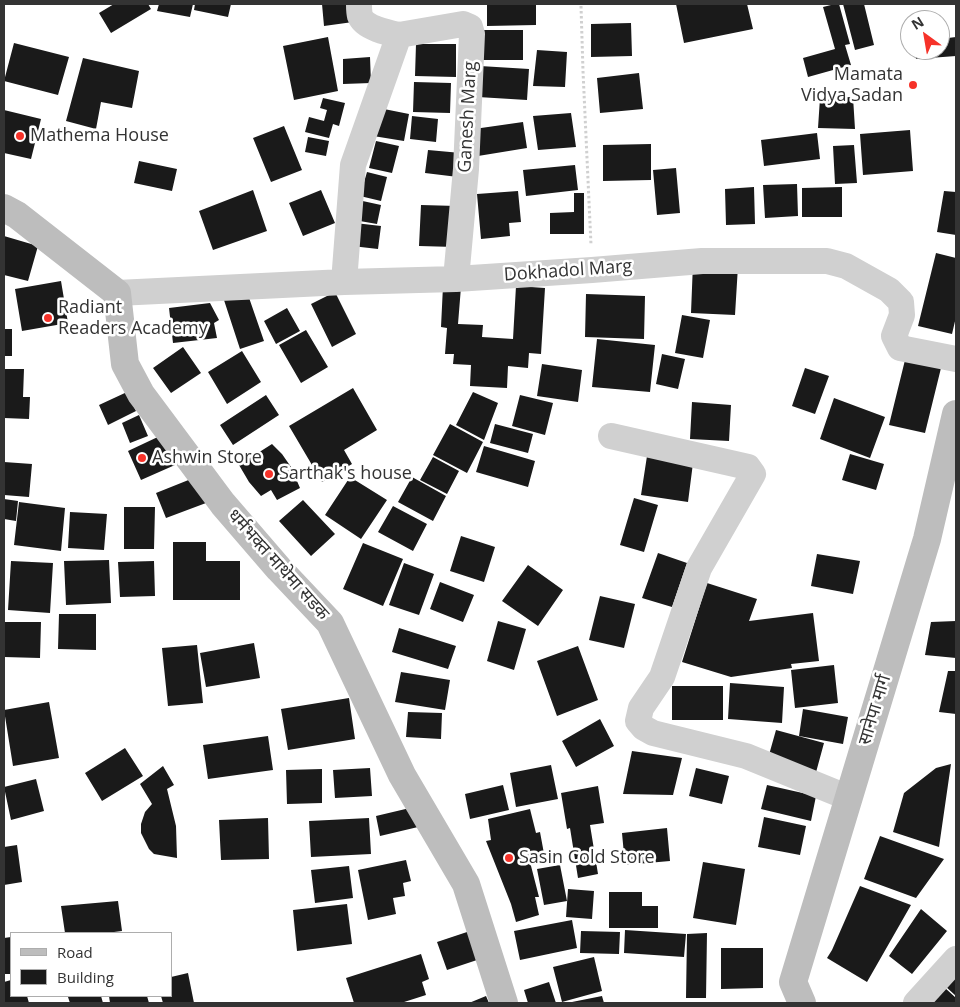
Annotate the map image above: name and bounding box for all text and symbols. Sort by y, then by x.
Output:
north arrow [900,10,950,60]
text: N [907,12,927,34]
street label: Ganesh Marg [454,61,482,173]
place label: Mamata Vidya Sadan [801,64,903,106]
marker: Mamata Vidya Sadan [907,79,919,91]
place label: Mathema House [30,125,169,147]
marker: Mathema House [14,130,26,142]
street label: Dokhadol Marg [503,256,633,286]
place label: Radiant Readers Academy [58,297,208,340]
marker: Radiant Readers Academy [42,312,54,324]
place label: Ashwin Store [152,447,262,469]
marker: Ashwin Store [136,452,148,464]
place label: Sarthak's house [279,463,412,485]
marker: Sarthak's house [263,468,275,480]
street label: धर्मभक्त माथेमा सडक [223,505,333,625]
street label: सानेपा मार्ग [854,672,896,748]
place label: Sasin Cold Store [519,847,655,869]
marker: Sasin Cold Store [503,852,515,864]
legend [10,932,172,997]
text: Road [57,942,93,962]
text: Building [57,967,114,987]

